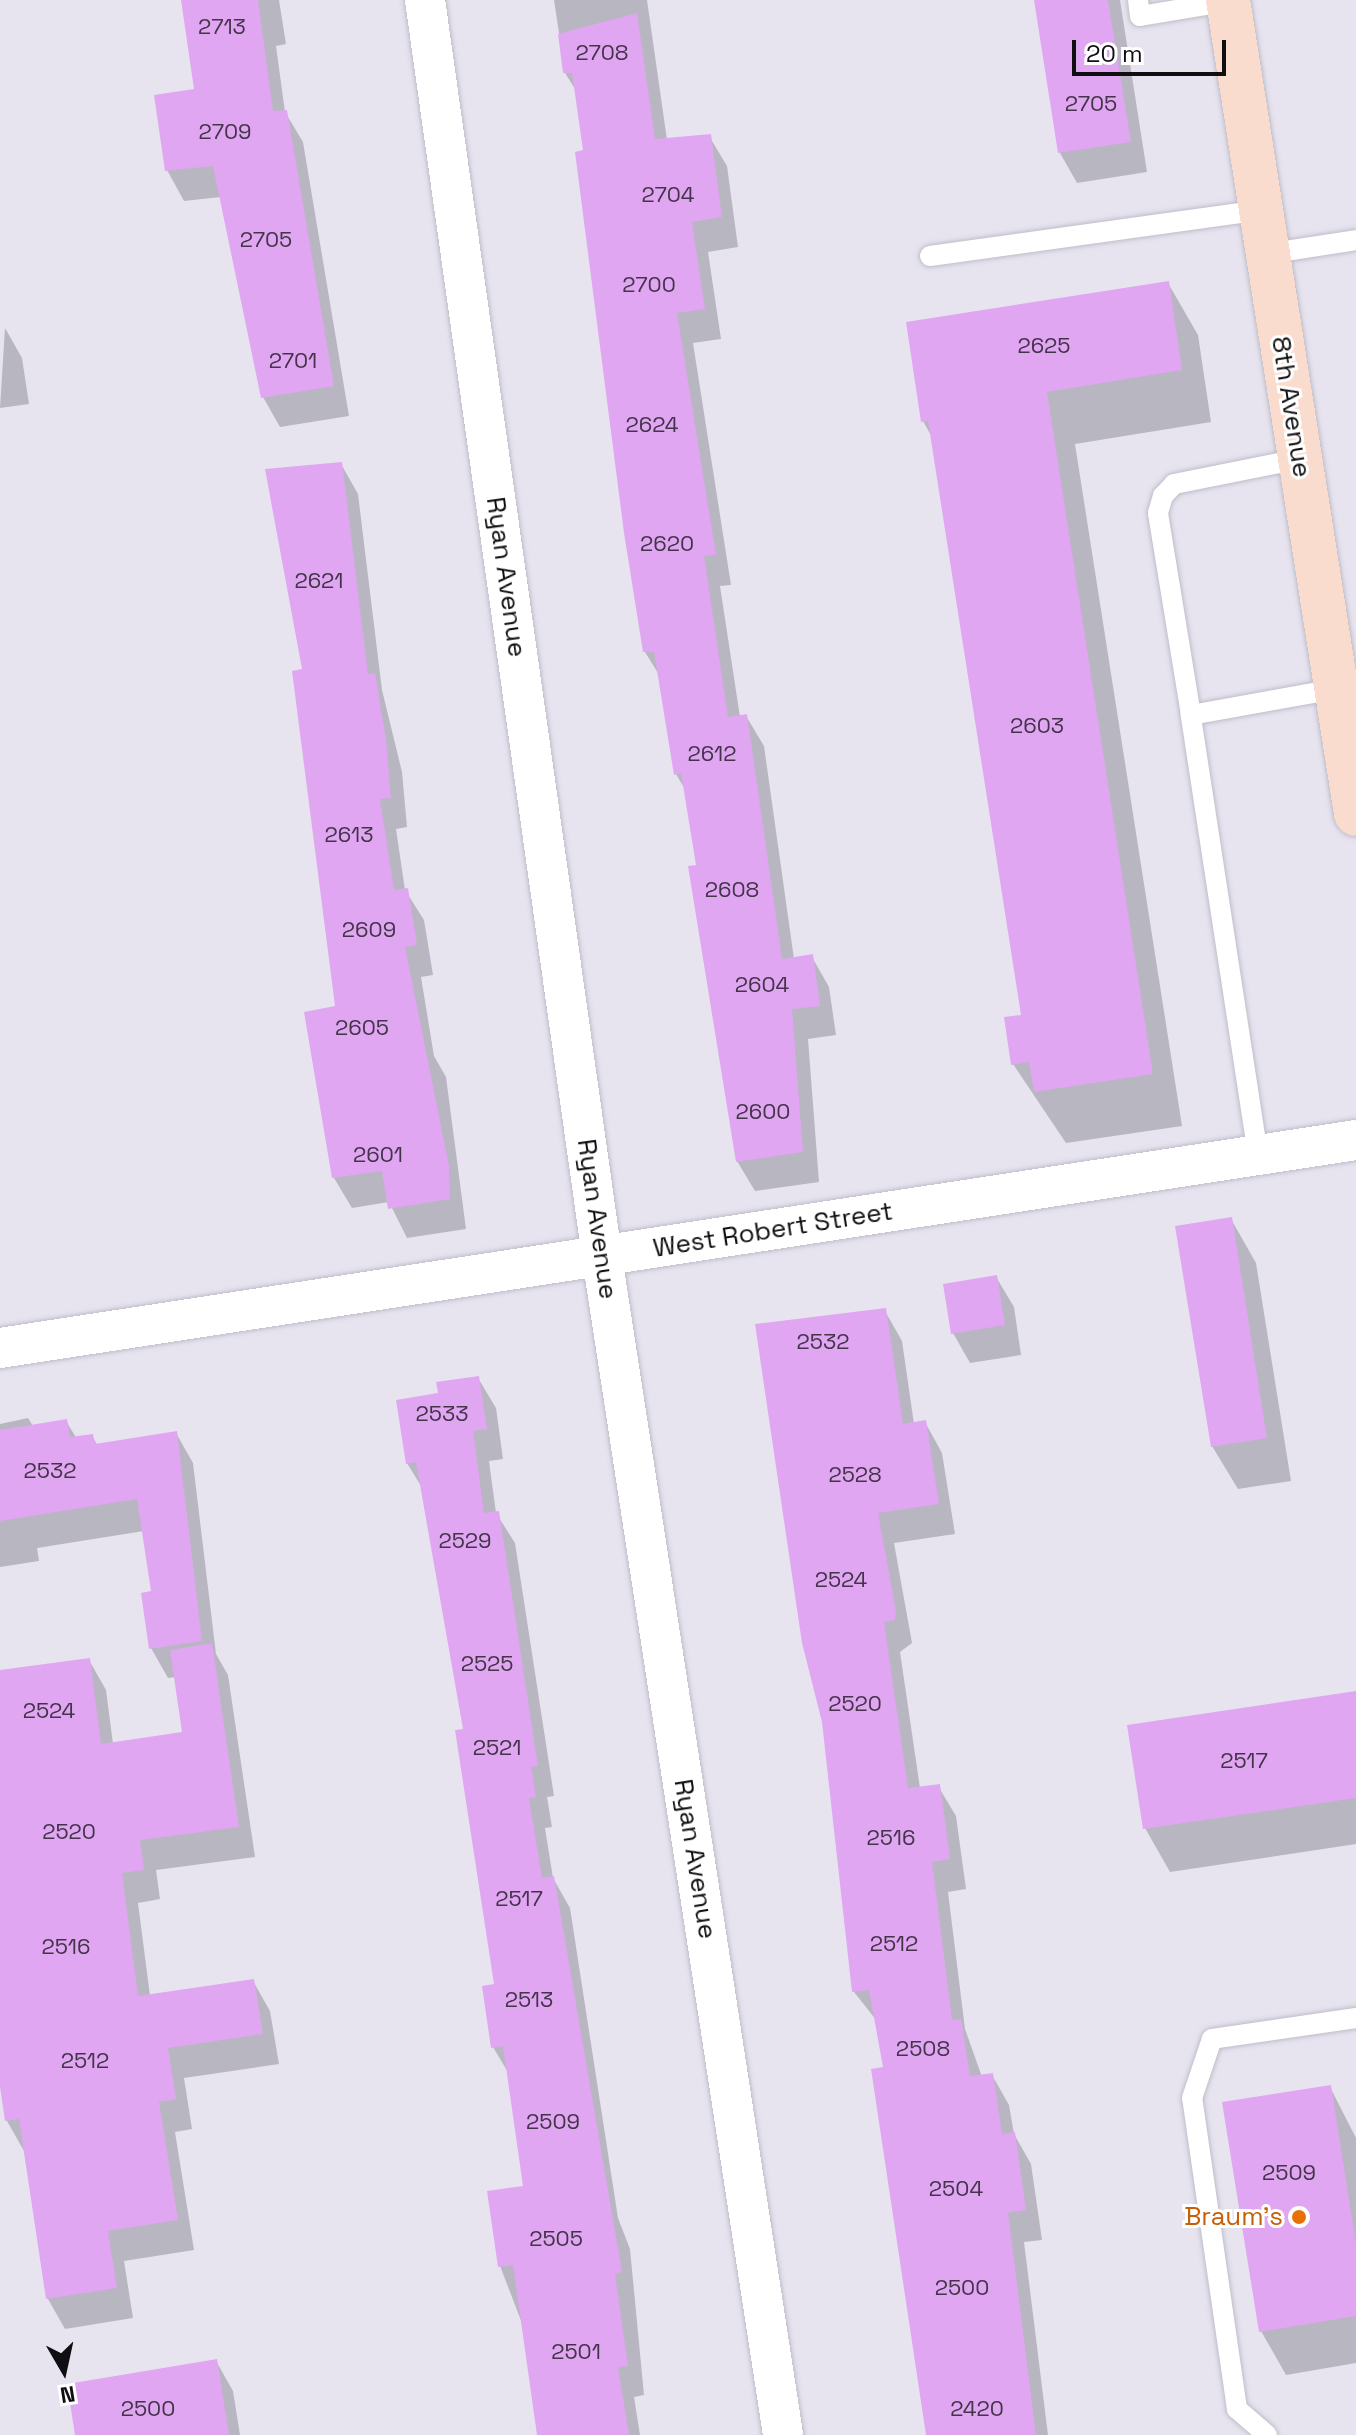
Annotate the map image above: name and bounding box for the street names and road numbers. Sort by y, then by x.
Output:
street label: 8th Avenue [1264,334,1318,480]
street label: Ryan Avenue [479,495,533,659]
street label: Ryan Avenue [570,1137,624,1301]
street label: West Robert Street [651,1196,895,1264]
street label: Ryan Avenue [667,1777,723,1941]

